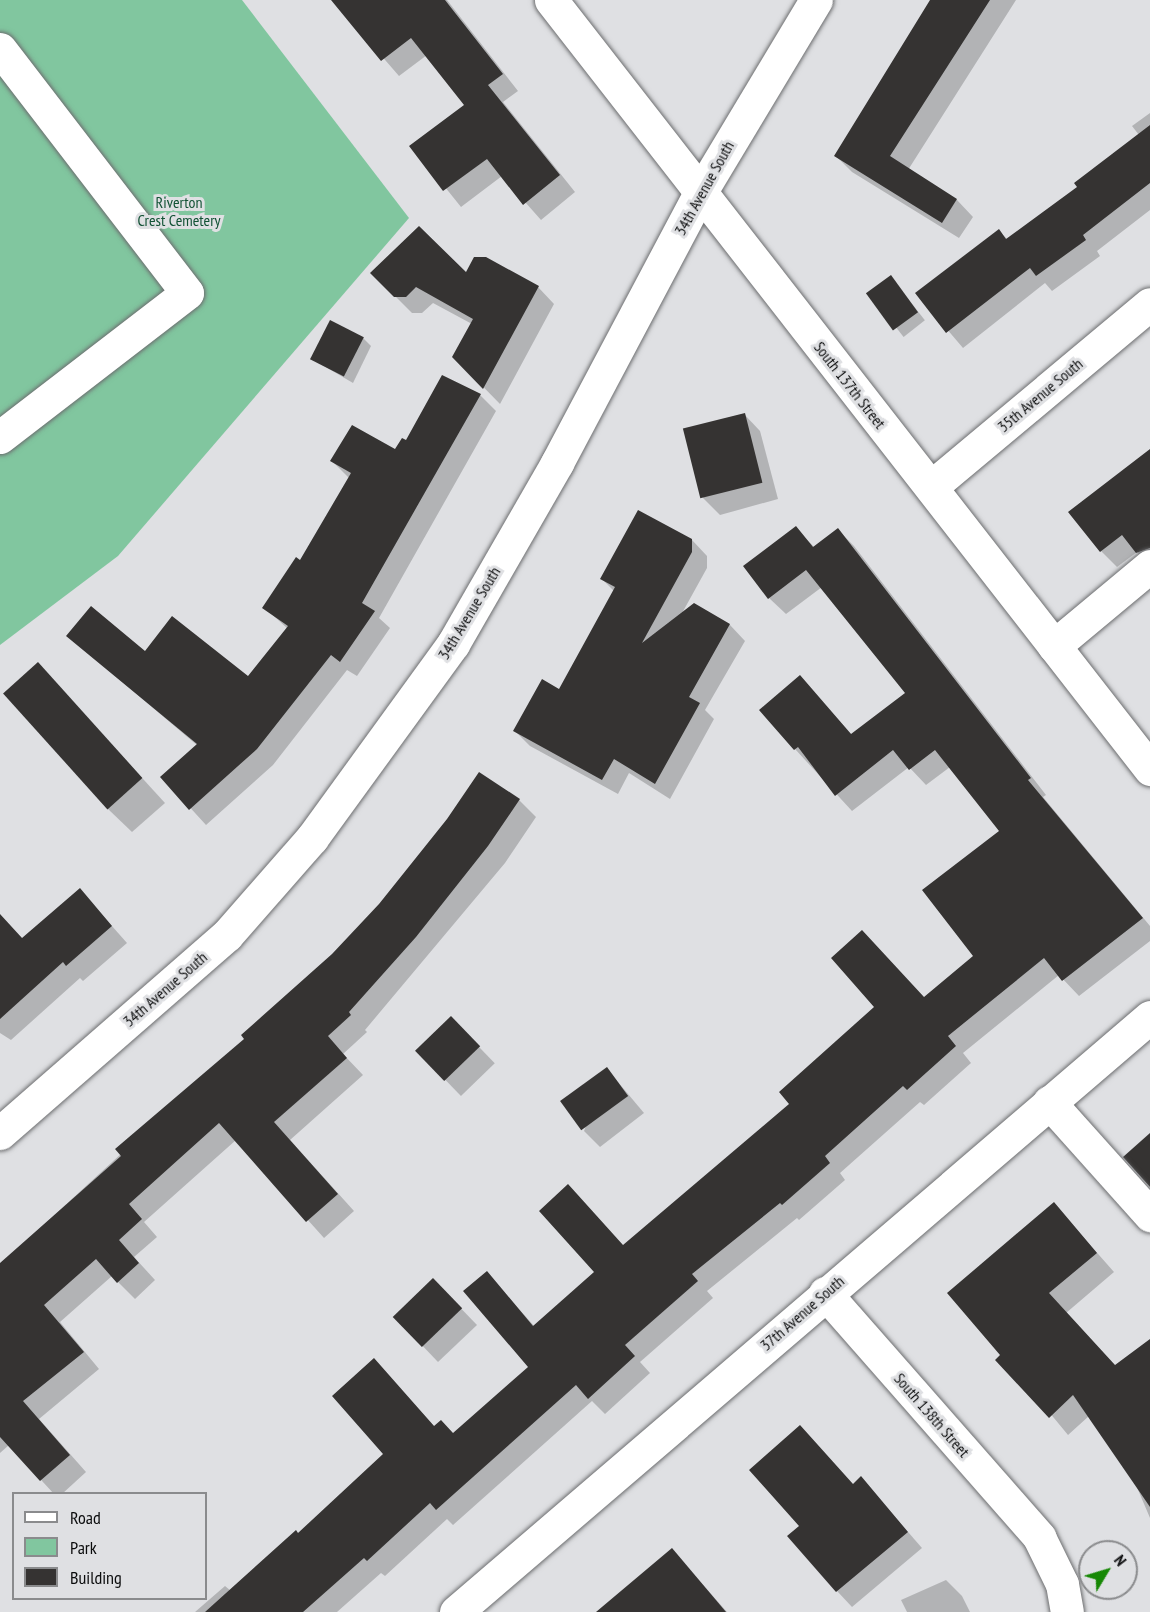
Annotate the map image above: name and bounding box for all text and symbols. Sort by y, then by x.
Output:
street label: 34th Avenue South [670,137,738,239]
park label: Riverton Crest Cemetery [137,192,221,230]
street label: South 137th Street [810,338,890,432]
street label: 35th Avenue South [994,354,1086,436]
street label: 34th Avenue South [434,563,504,663]
street label: 34th Avenue South [119,947,211,1031]
street label: 37th Avenue South [756,1271,848,1355]
street label: South 138th Street [890,1369,974,1461]
legend [12,1492,207,1600]
text: Road [70,1506,101,1529]
text: Park [70,1536,97,1559]
north arrow [1078,1540,1138,1600]
text: N [1110,1551,1131,1570]
text: Building [70,1566,122,1589]

